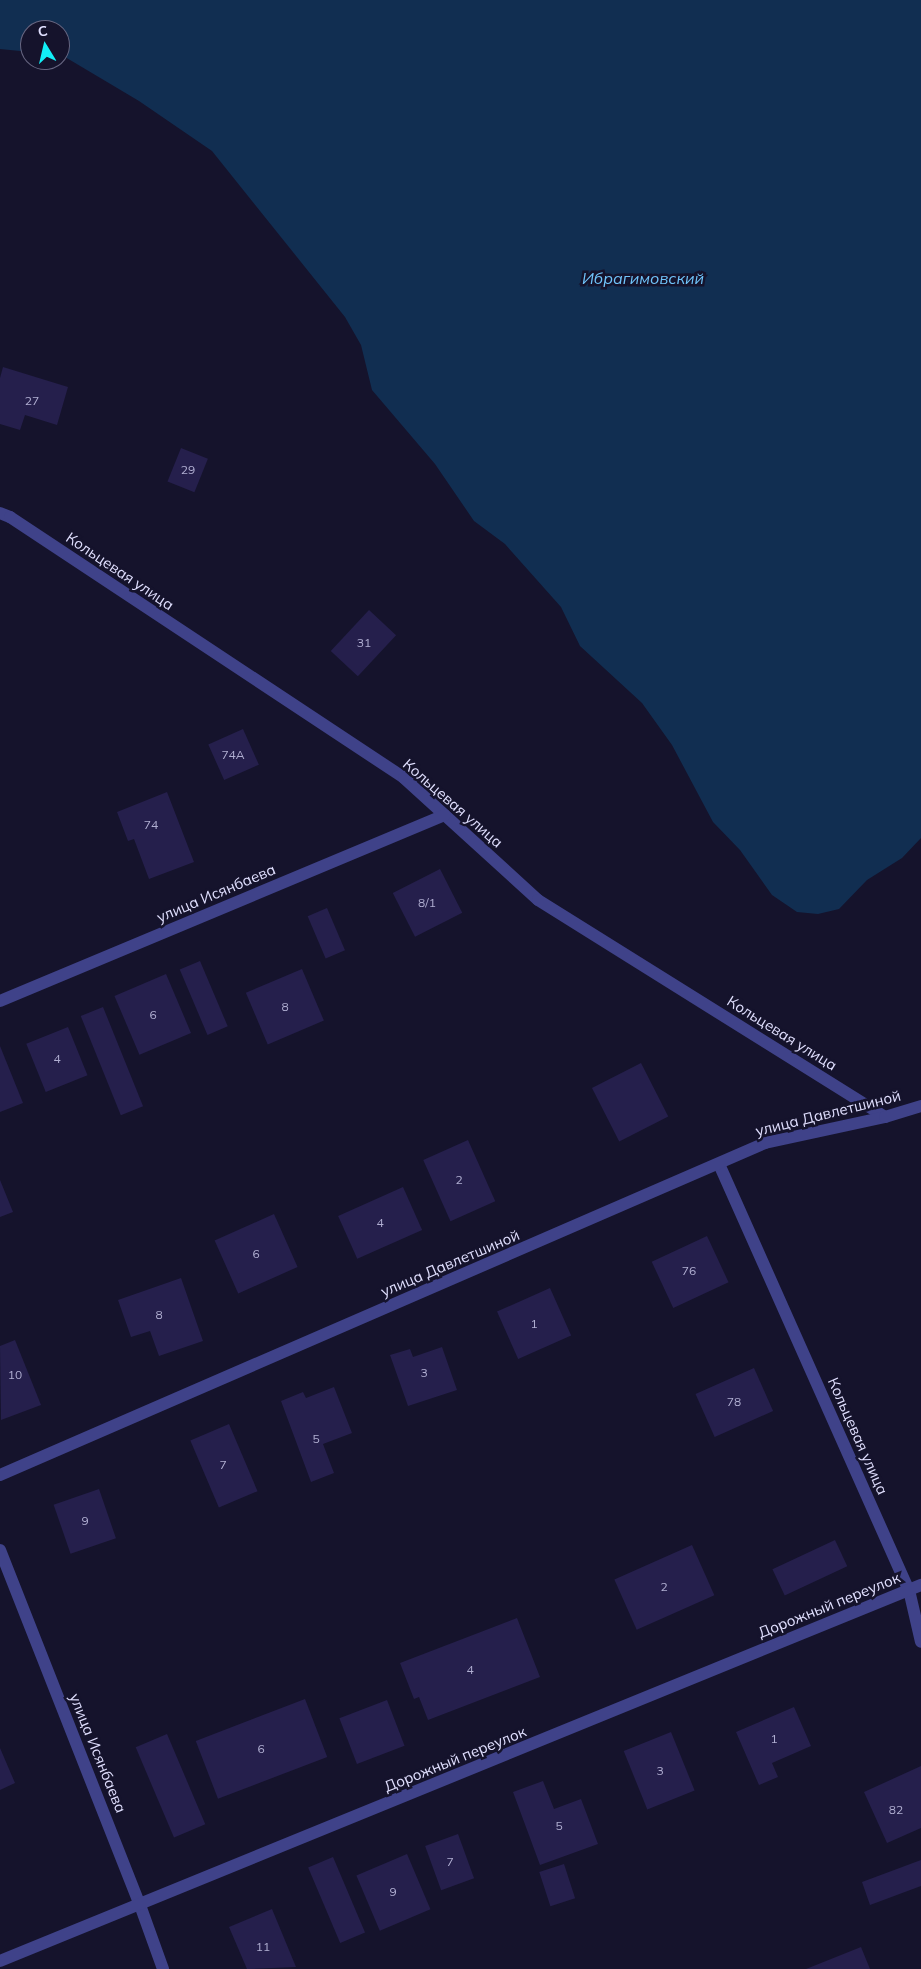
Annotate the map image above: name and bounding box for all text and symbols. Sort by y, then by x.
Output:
north arrow [20,20,70,70]
text: С [37,22,49,41]
water label: Ибрагимовский [582,268,704,288]
house number: 27 [25,394,39,408]
house number: 29 [181,463,195,477]
street label: Кольцевая улица [63,528,177,614]
house number: 31 [357,636,371,650]
house number: 74А [221,748,245,762]
street label: Кольцевая улица [399,755,507,851]
house number: 74 [144,818,158,832]
street label: улица Исянбаева [154,860,278,926]
house number: 8/1 [418,896,436,910]
street label: Кольцевая улица [724,992,840,1074]
house number: 8 [281,1000,289,1014]
house number: 6 [149,1008,157,1022]
house number: 4 [53,1052,61,1066]
street label: улица Давлетшиной [754,1086,902,1140]
house number: 2 [455,1173,463,1187]
house number: 4 [376,1216,384,1230]
street label: улица Давлетшиной [378,1226,522,1300]
house number: 6 [252,1247,260,1261]
house number: 76 [682,1264,696,1278]
house number: 8 [155,1308,163,1322]
house number: 1 [530,1317,538,1331]
house number: 3 [420,1366,428,1380]
house number: 10 [8,1368,22,1382]
street label: Кольцевая улица [824,1375,892,1497]
house number: 78 [727,1395,741,1409]
house number: 5 [312,1432,320,1446]
house number: 7 [219,1458,227,1472]
house number: 9 [81,1514,89,1528]
street label: Дорожный переулок [755,1568,903,1642]
house number: 2 [660,1580,668,1594]
house number: 4 [466,1663,474,1677]
street label: улица Исянбаева [66,1691,130,1815]
street label: Дорожный переулок [381,1722,529,1796]
house number: 1 [770,1732,778,1746]
house number: 6 [257,1742,265,1756]
house number: 3 [656,1764,664,1778]
house number: 82 [889,1803,903,1817]
house number: 5 [555,1819,563,1833]
house number: 7 [446,1855,454,1869]
house number: 9 [389,1885,397,1899]
house number: 11 [256,1940,270,1954]

